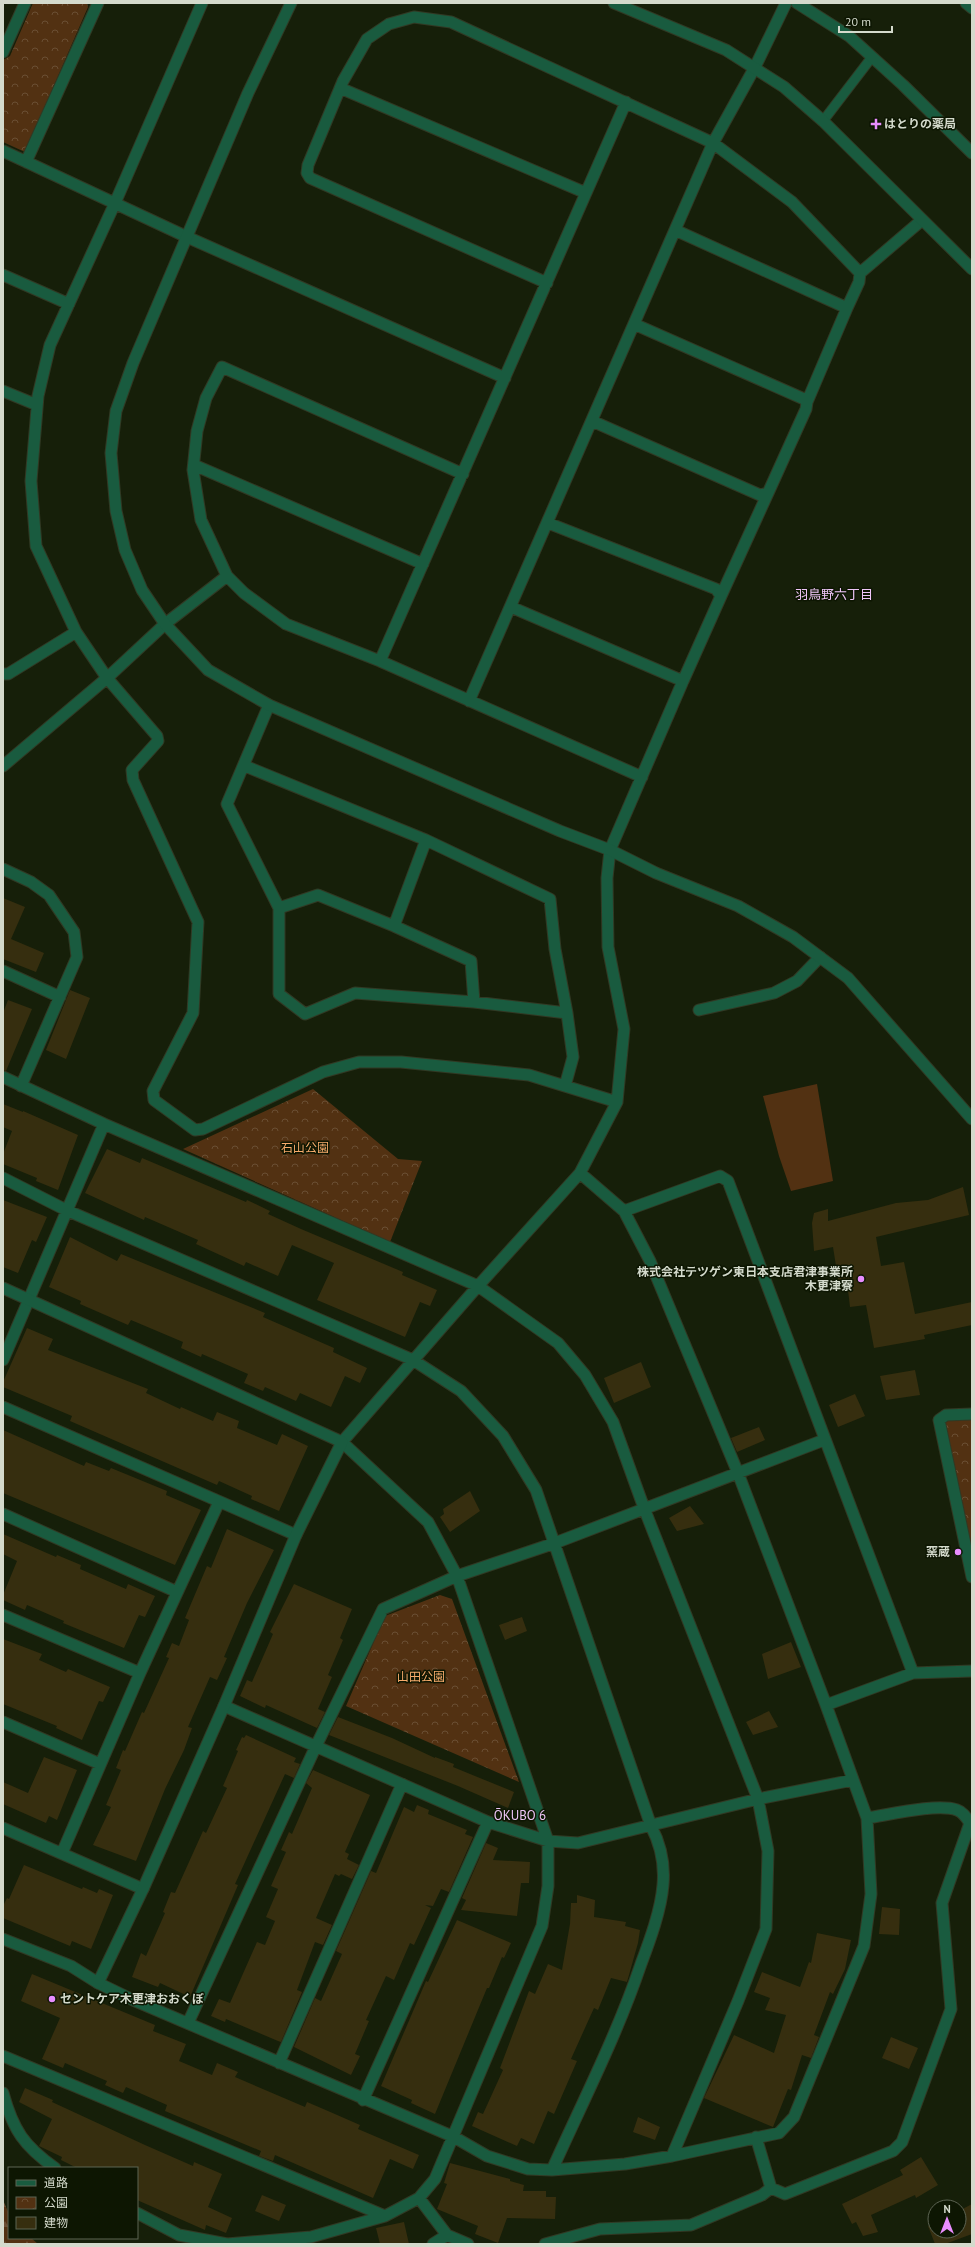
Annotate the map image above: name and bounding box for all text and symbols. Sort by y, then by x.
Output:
scale bar [839,8,892,34]
text: 20 m [845,14,871,29]
place label: はとりの薬局 [884,116,956,131]
marker: はとりの薬局 [871,119,881,129]
district label: 羽鳥野六丁目 [795,586,873,603]
park label: 石山公園 [281,1140,329,1155]
place label: 株式会社テツゲン東日本支店君津事業所 木更津寮 [637,1264,853,1293]
marker: 株式会社テツゲン東日本支店君津事業所 木更津寮 [856,1274,866,1284]
place label: 窯蔵 [926,1544,950,1559]
marker: 窯蔵 [953,1547,963,1557]
park label: 山田公園 [397,1669,445,1684]
district label: ŌKUBO 6 [494,1807,546,1824]
place label: セントケア木更津おおくぼ [60,1991,204,2006]
marker: セントケア木更津おおくぼ [47,1994,57,2004]
legend [8,2167,138,2239]
text: 道路 [44,2175,68,2190]
text: 公園 [44,2195,68,2210]
north arrow [927,2199,967,2239]
text: N [943,2202,951,2216]
text: 建物 [44,2215,68,2230]

